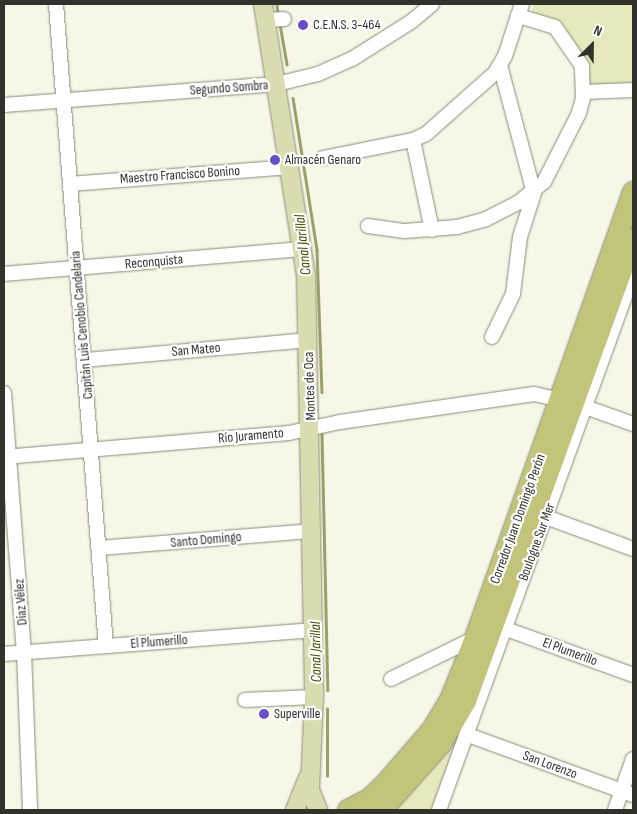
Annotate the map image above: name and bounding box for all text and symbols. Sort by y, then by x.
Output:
place label: C.E.N.S. 3-464 [313,17,381,33]
marker: C.E.N.S. 3-464 [297,19,309,31]
north arrow [567,20,617,70]
text: N [591,21,605,40]
street label: Segundo Sombra [189,77,269,99]
place label: Almacén Genaro [285,152,361,168]
marker: Almacén Genaro [269,154,281,166]
street label: Maestro Francisco Bonino [119,162,241,188]
water label: Canal Jarillal [291,214,315,276]
street label: Capitán Luis Cenobio Candelaria [67,250,97,400]
street label: Reconquista [124,251,184,273]
street label: San Mateo [171,340,221,360]
street label: Montes de Oca [300,351,320,421]
street label: Río Juramento [218,425,284,447]
street label: Corredor Juan Domingo Perón [487,452,549,586]
street label: Boulogne Sur Mer [515,501,559,583]
street label: Santo Domingo [170,529,242,551]
street label: Díaz Vélez [11,578,31,626]
water label: Canal Jarillal [306,621,326,683]
street label: El Plumerillo [130,632,188,652]
street label: El Plumerillo [540,634,600,670]
place label: Superville [274,706,320,722]
marker: Superville [258,708,270,720]
street label: San Lorenzo [521,747,579,783]

